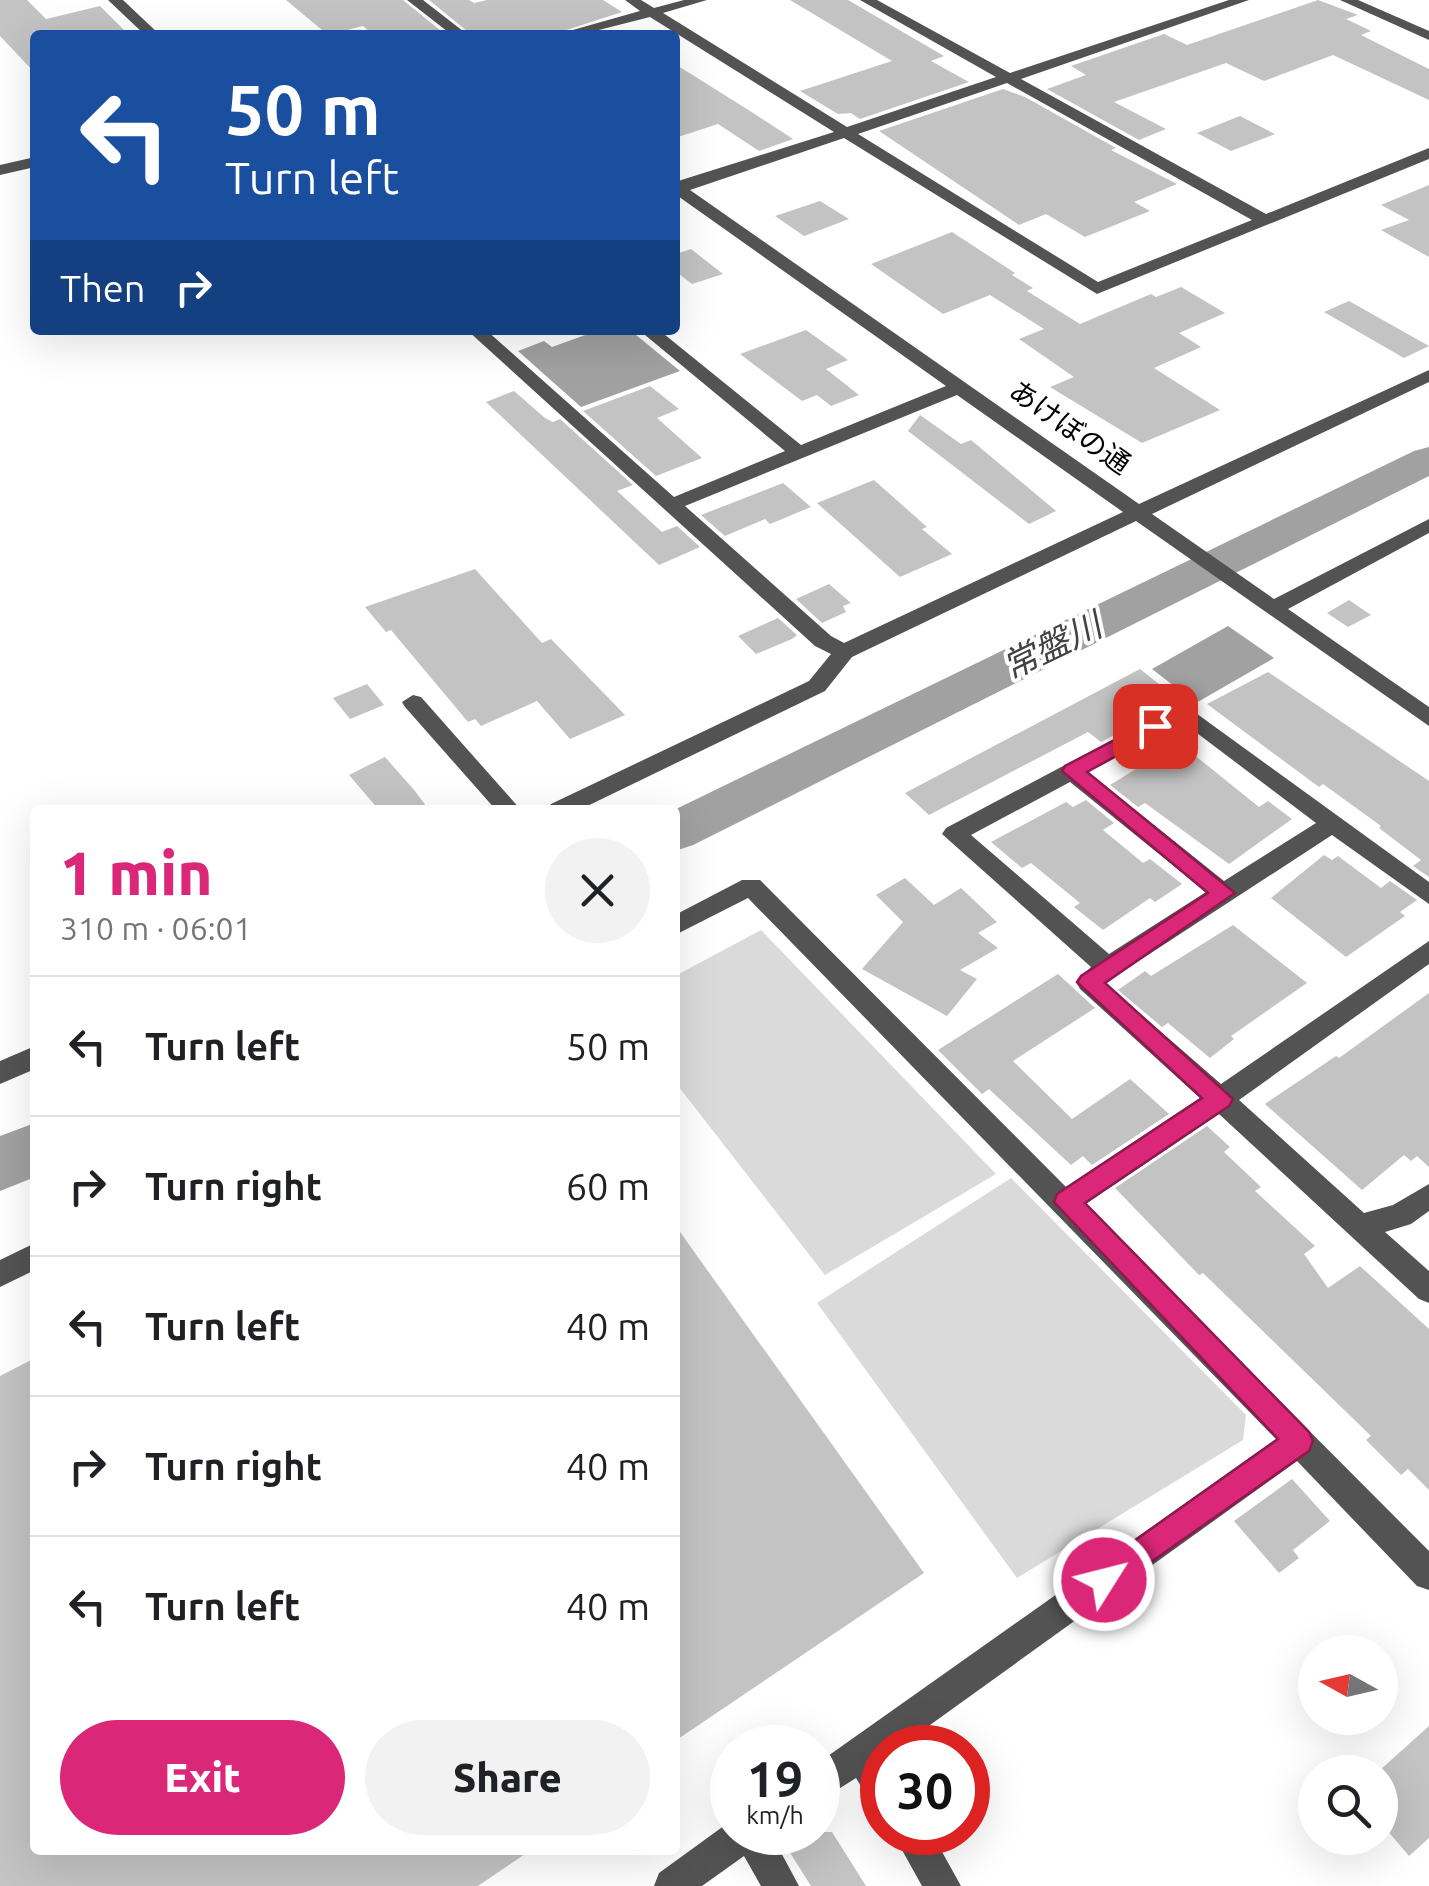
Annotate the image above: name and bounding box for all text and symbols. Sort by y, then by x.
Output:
icon: left [60,70,190,200]
text: 50 m [225,70,381,148]
text: Turn left [225,152,399,203]
icon: right [166,260,221,315]
text: Then [60,267,146,309]
street label: あけぼの通 [1004,374,1137,479]
water label: 常盤川 [996,602,1111,686]
pin [1113,684,1198,769]
icon: arrive [1128,699,1183,754]
button: close [545,838,650,943]
text: 1 min [60,839,213,906]
text: 310 m · 06:01 [60,910,252,946]
icon: left [60,1019,115,1074]
text: Turn left [145,1025,300,1067]
text: 50 m [566,1025,650,1067]
icon: right [60,1159,115,1214]
text: Turn right [145,1165,322,1207]
text: 60 m [566,1165,650,1207]
icon: left [60,1299,115,1354]
text: Turn left [145,1305,300,1347]
text: 40 m [566,1305,650,1347]
icon: right [60,1439,115,1494]
text: Turn right [145,1445,322,1487]
text: 40 m [566,1445,650,1487]
position arrow [1052,1528,1156,1632]
icon: left [60,1579,115,1634]
text: Turn left [145,1585,300,1627]
text: 40 m [566,1585,650,1627]
north arrow [1298,1635,1398,1735]
map controls [1298,1635,1398,1855]
button: Exit [60,1720,345,1835]
button: Share [365,1720,650,1835]
speed limit sign: 30 [860,1725,990,1855]
text: 19 [747,1750,803,1806]
button: search [1298,1755,1398,1855]
text: km/h [746,1801,804,1829]

